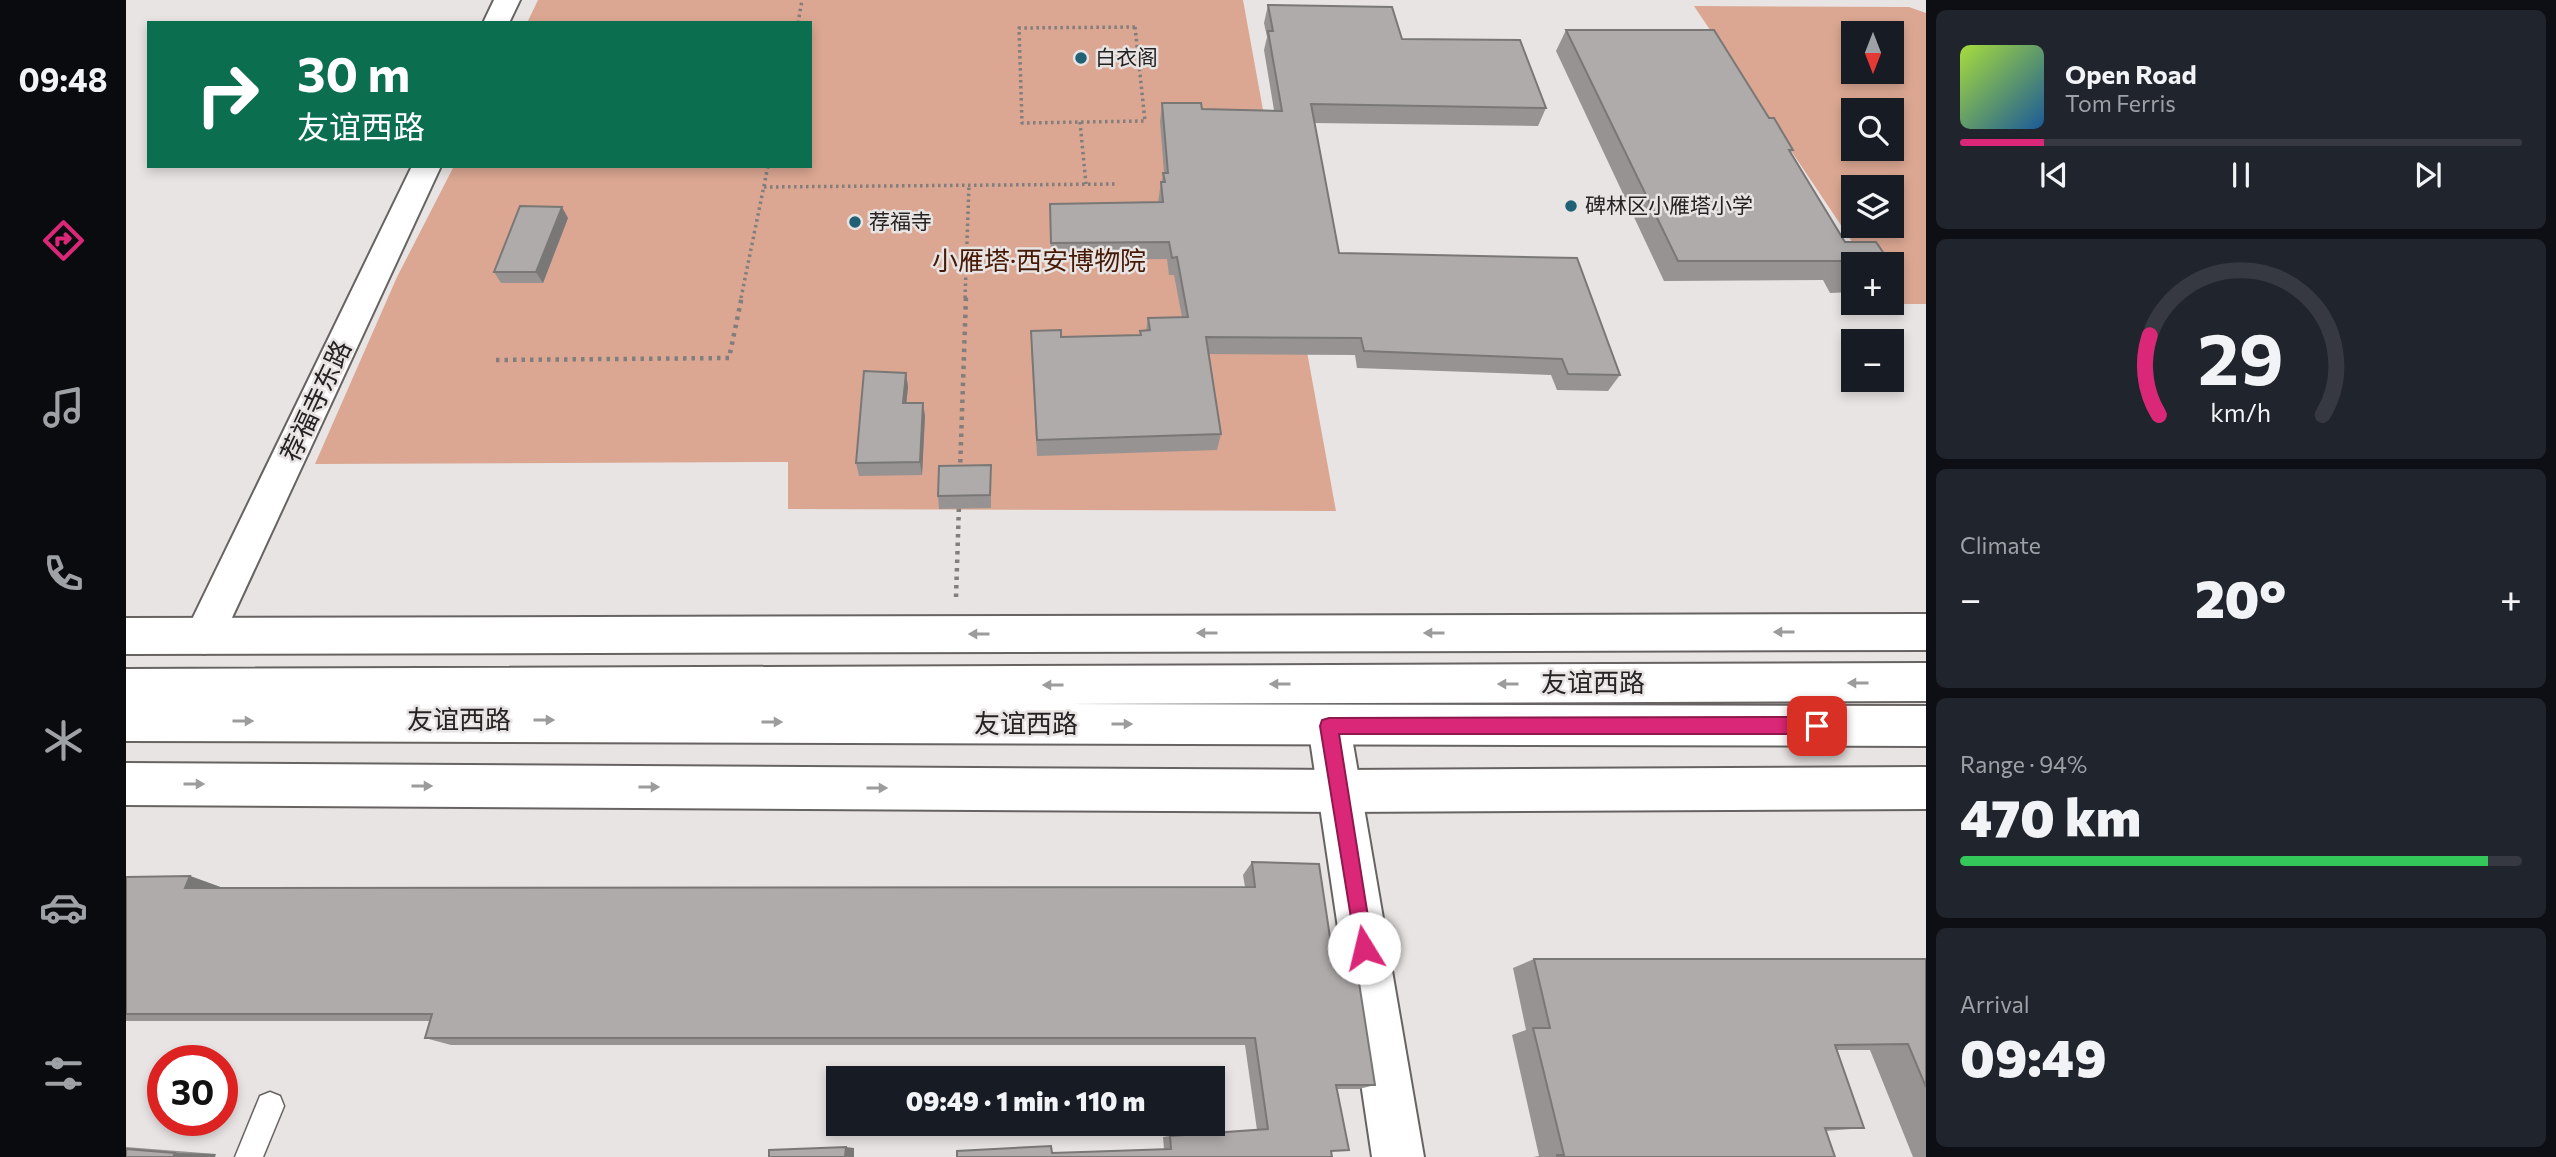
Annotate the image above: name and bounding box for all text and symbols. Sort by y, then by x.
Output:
north arrow [1841,21,1904,84]
map controls [1841,21,1904,392]
text: 30 m [297,42,410,102]
place label: 白衣阁 [1095,44,1158,69]
icon: right [182,49,273,140]
marker: 白衣阁 [1073,50,1089,66]
text: Open Road [2065,58,2197,89]
text: 09:48 [19,59,107,99]
text: Tom Ferris [2065,89,2176,117]
button: search [1841,98,1904,161]
text: 友谊西路 [297,106,425,146]
icon: previous [2035,156,2073,194]
icon: pause [2222,156,2260,194]
icon: next [2409,156,2447,194]
button: layers [1841,175,1904,238]
place label: 碑林区小雁塔小学 [1585,192,1753,217]
marker: 碑林区小雁塔小学 [1563,198,1579,214]
place label: 荐福寺 [869,208,932,233]
marker: 荐福寺 [847,214,863,230]
icon: directions [39,216,88,265]
park label: 小雁塔·西安博物院 [932,244,1146,275]
button: + [1841,252,1904,315]
text: 29 [2198,312,2284,401]
button: − [1841,329,1904,392]
street label: 荐福寺东路 [273,335,356,466]
icon: music [39,383,88,432]
text: km/h [2211,397,2271,427]
text: Climate [1960,531,2041,559]
icon: phone [39,549,88,598]
text: 20° [2195,565,2286,629]
text: − [1960,574,1982,621]
text: + [2500,574,2522,621]
one-way arrow [1773,626,1795,638]
one-way arrow [1196,627,1218,639]
one-way arrow [1423,627,1445,639]
one-way arrow [968,628,990,640]
street label: 友谊西路 [1541,666,1645,697]
one-way arrow [1847,677,1869,688]
one-way arrow [1269,678,1291,690]
one-way arrow [1497,678,1519,690]
one-way arrow [1042,679,1064,691]
pin [1787,696,1847,756]
street label: 友谊西路 [407,703,511,734]
street label: 友谊西路 [974,707,1078,738]
icon: arrive [1798,707,1836,745]
one-way arrow [533,714,555,726]
one-way arrow [232,715,254,727]
icon: climate [39,716,88,765]
one-way arrow [761,716,783,728]
one-way arrow [1111,718,1133,730]
text: Range · 94% [1960,750,2087,778]
one-way arrow [183,778,205,790]
one-way arrow [411,780,433,792]
one-way arrow [638,781,660,793]
one-way arrow [866,782,888,794]
text: 470 km [1960,784,2141,848]
icon: car [39,883,88,932]
position arrow [1327,911,1401,985]
text: Arrival [1960,990,2030,1018]
text: 09:49 [1960,1024,2107,1088]
speed limit sign: 30 [147,1045,238,1136]
icon: filters [39,1049,88,1098]
text: 09:49 · 1 min · 110 m [906,1085,1145,1116]

